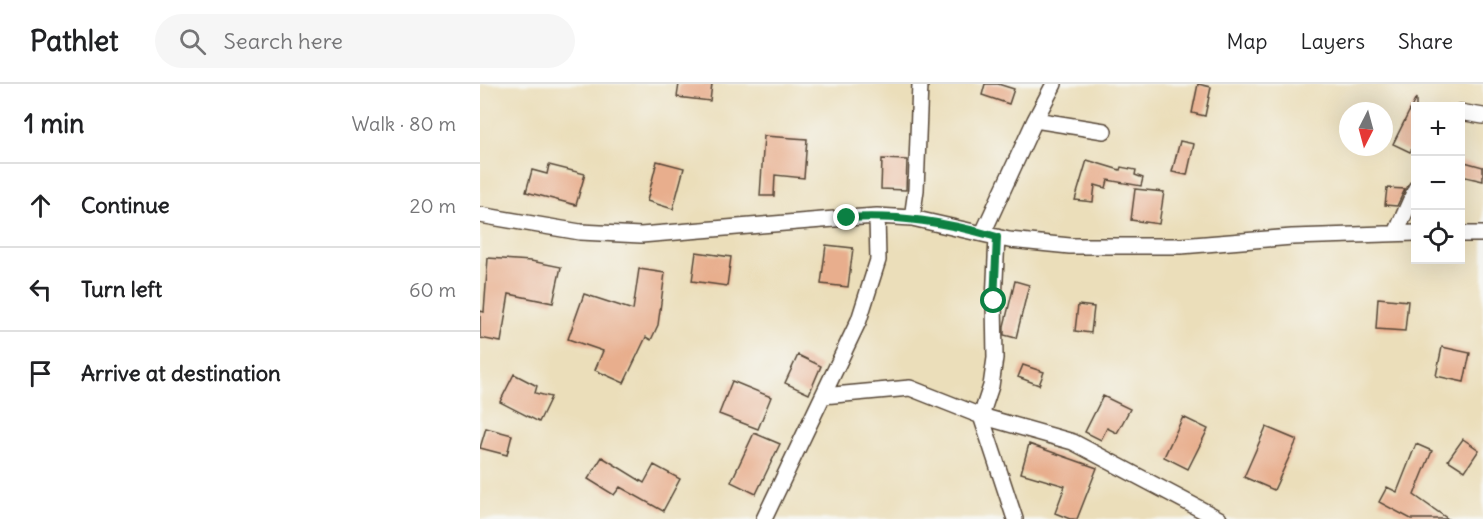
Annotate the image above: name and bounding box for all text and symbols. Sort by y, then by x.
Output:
search box [155,14,575,68]
text: Pathlet [30,23,119,59]
icon: search [176,25,209,58]
text: Search here [224,27,343,55]
text: Map [1227,28,1267,55]
text: Layers [1300,28,1365,55]
text: Share [1398,28,1453,55]
north arrow [1339,102,1393,156]
map controls [1411,102,1465,264]
button: + [1411,102,1465,156]
text: 1 min [24,107,84,140]
text: Walk · 80 m [351,111,456,136]
button: − [1411,156,1465,210]
icon: ahead [24,189,57,222]
text: Continue [81,191,170,219]
text: 20 m [410,193,456,218]
route end [833,204,859,230]
button: locate [1411,210,1465,264]
icon: left [24,273,57,306]
text: Turn left [81,275,162,303]
text: 60 m [409,277,456,302]
route start [980,287,1006,313]
icon: arrive [24,357,57,390]
text: Arrive at destination [81,359,281,387]

